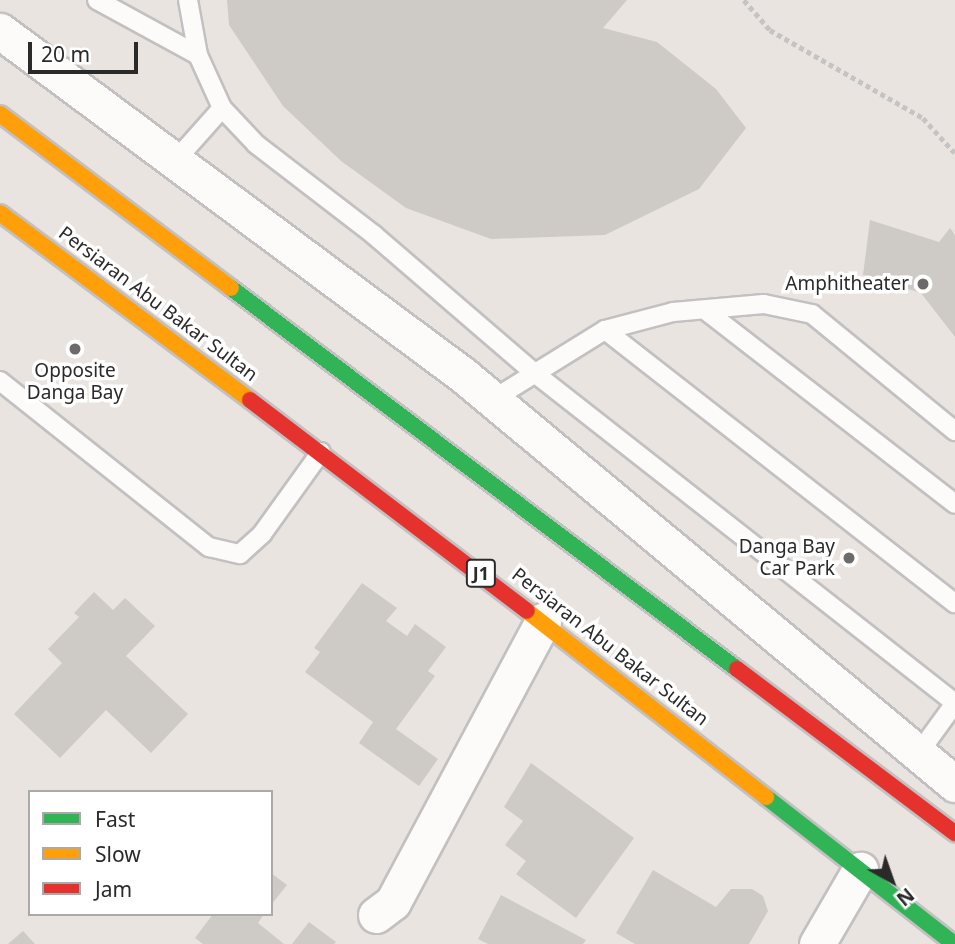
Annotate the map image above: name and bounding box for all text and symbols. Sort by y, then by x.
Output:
scale bar [32,28,142,72]
text: 20 m [41,40,90,68]
street label: Persiaran Abu Bakar Sultan [54,222,262,386]
place label: Amphitheater [785,273,909,295]
marker: Amphitheater [915,276,931,292]
marker: Opposite Danga Bay [67,341,83,357]
place label: Opposite Danga Bay [27,360,123,404]
place label: Danga Bay Car Park [739,536,835,580]
marker: Danga Bay Car Park [841,550,857,566]
road number: J1 [465,558,497,588]
street label: Persiaran Abu Bakar Sultan [507,563,713,731]
legend [28,790,273,916]
text: Fast [95,805,135,833]
text: Slow [95,840,141,868]
north arrow [857,846,927,916]
text: Jam [95,875,132,903]
text: N [891,882,920,912]

